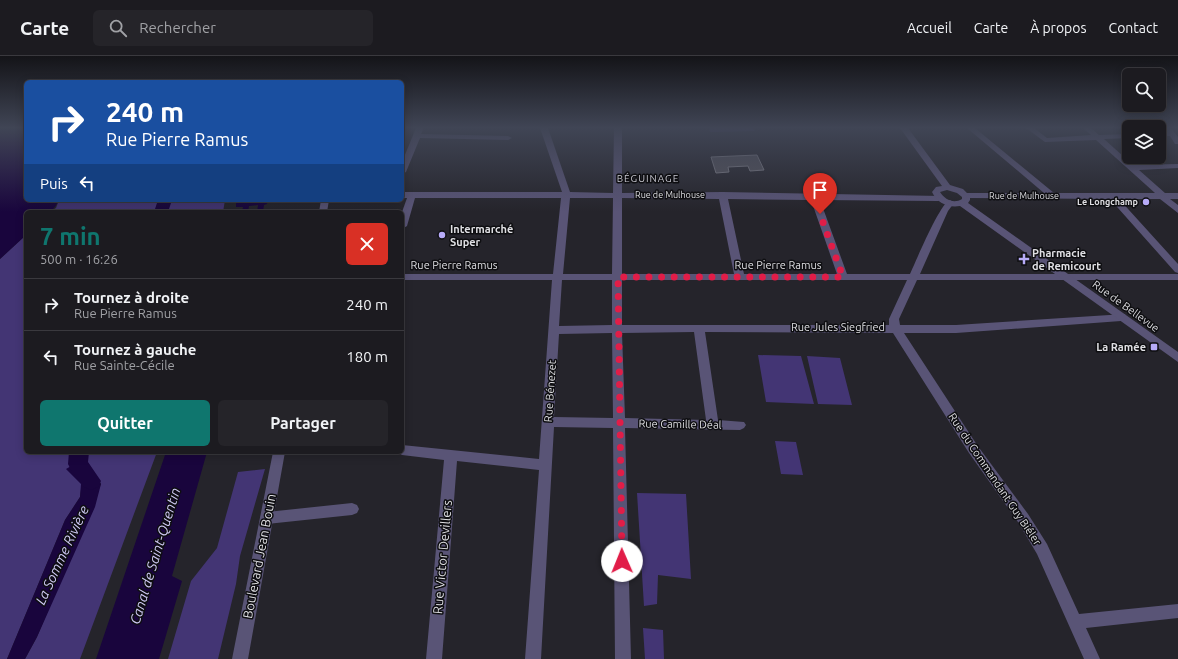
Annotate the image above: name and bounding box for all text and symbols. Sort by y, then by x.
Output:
search box [93,10,373,46]
text: Carte [20,17,69,39]
icon: search [107,17,129,39]
text: Rechercher [139,19,216,36]
text: Accueil [907,20,952,36]
text: Carte [974,20,1008,36]
text: À propos [1030,20,1087,36]
text: Contact [1109,20,1158,36]
map controls [1122,68,1166,164]
button: search [1122,68,1166,112]
icon: right [40,96,92,148]
text: 240 m [106,96,184,127]
button: layers [1122,120,1166,164]
text: Rue Pierre Ramus [106,129,248,149]
icon: left [76,172,98,194]
district label: BÉGUINAGE [617,172,679,184]
pin [803,173,837,214]
text: Puis [40,175,68,192]
icon: arrive [809,179,831,201]
street label: Rue de Mulhouse [635,190,705,200]
street label: Rue de Mulhouse [989,191,1059,201]
place label: Le Longchamp [1077,197,1138,207]
marker: Le Longchamp [1141,197,1151,207]
text: 7 min [40,223,101,250]
button: close [346,223,388,265]
place label: Intermarché Super [450,223,513,248]
marker: Intermarché Super [437,230,447,240]
place label: Pharmacie de Remicourt [1032,247,1101,272]
text: 500 m · 16:26 [40,252,118,266]
marker: Pharmacie de Remicourt [1019,254,1029,264]
street label: Rue Pierre Ramus [411,259,498,271]
street label: Rue Pierre Ramus [735,259,822,271]
street label: Rue de Bellevue [1090,278,1162,334]
text: Tournez à droite [74,289,189,306]
icon: right [40,294,62,316]
text: 240 m [346,296,388,313]
text: Rue Pierre Ramus [74,306,177,320]
street label: Rue Jules Siegfried [791,321,885,333]
text: Tournez à gauche [74,341,197,358]
place label: La Ramée [1096,341,1146,353]
marker: La Ramée [1149,342,1159,352]
icon: left [40,346,62,368]
text: 180 m [346,348,388,365]
text: Rue Sainte-Cécile [74,358,175,372]
street label: Rue Bénezet [542,359,558,423]
button: Quitter [40,400,210,446]
button: Partager [218,400,388,446]
street label: Rue du Commandant Guy Biéler [946,411,1044,548]
street label: Rue Camille Déal [638,417,722,431]
water label: Canal de Saint-Quentin [127,486,184,627]
street label: Boulevard Jean Bouin [240,492,278,620]
street label: Rue Victor Devillers [430,499,454,615]
water label: La Somme Rivière [32,503,92,607]
position arrow [601,540,643,582]

